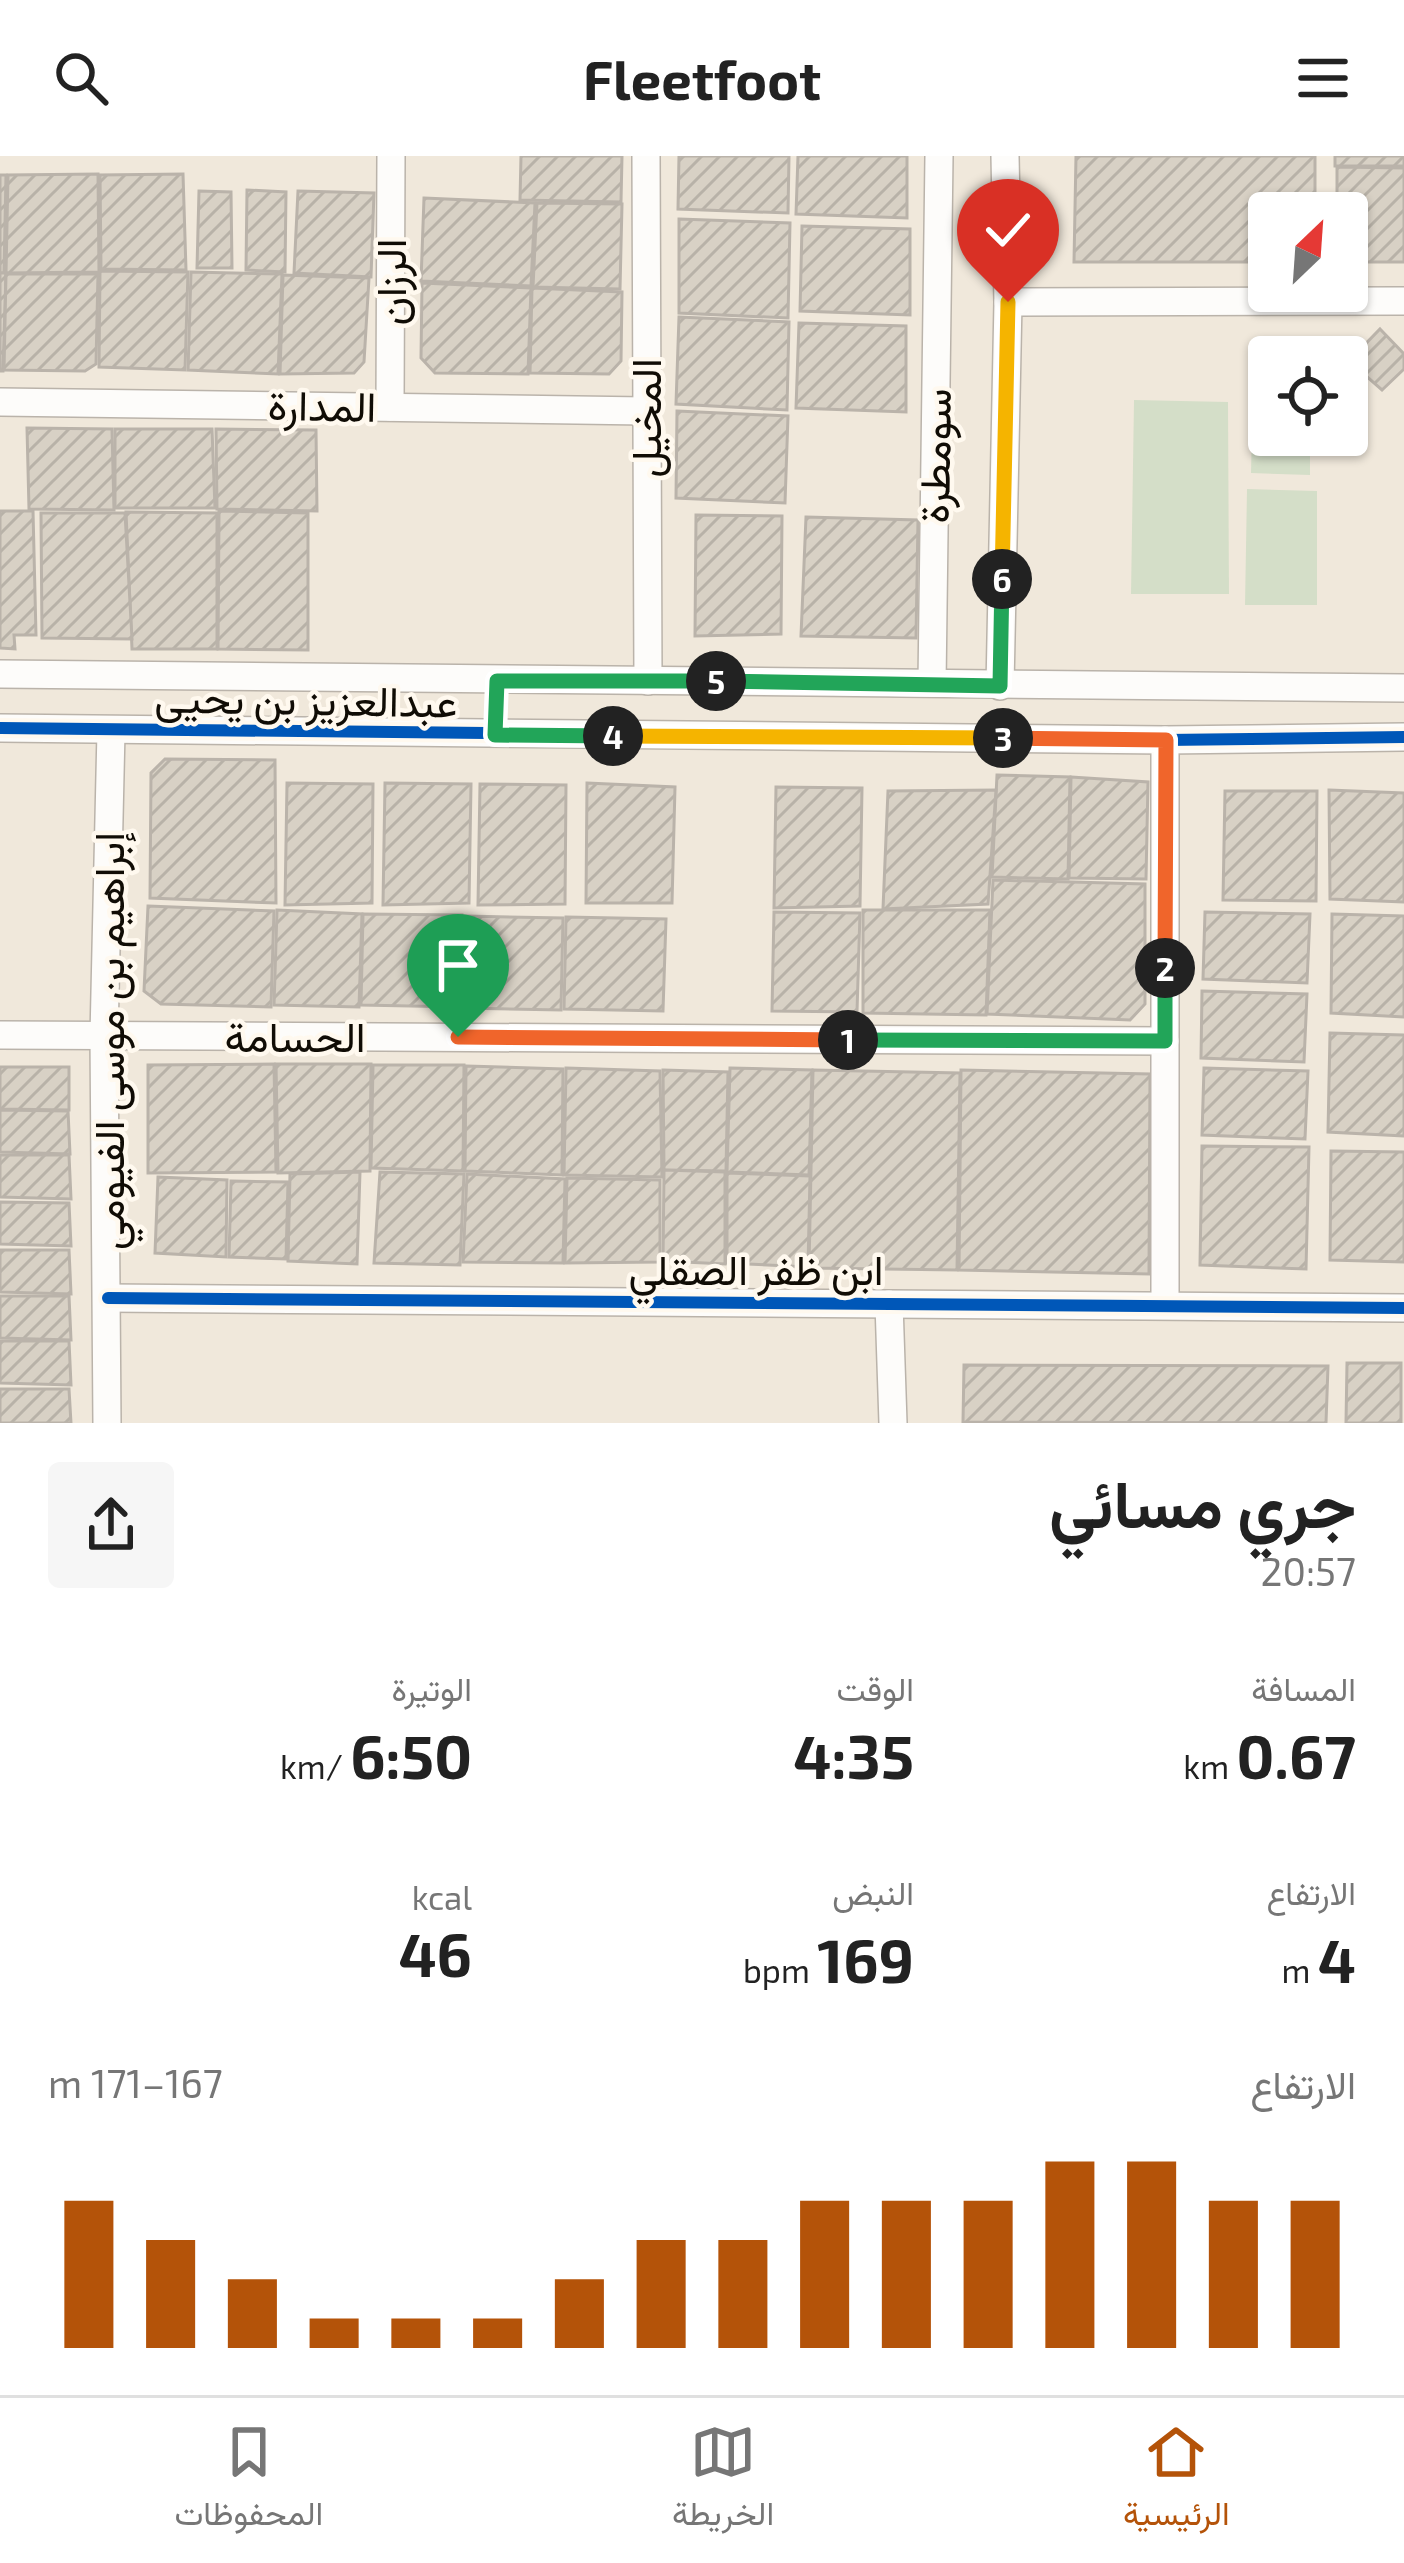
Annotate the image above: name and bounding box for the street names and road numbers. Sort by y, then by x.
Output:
street label: الرزان [364,238,418,326]
street label: المخيل [619,358,671,478]
street label: المدارة [267,378,377,434]
street label: سومطرة [907,388,963,524]
street label: عبدالعزيز بن يحيى [154,670,458,730]
street label: إبراهيم بن موسى الفيومي [82,832,144,1250]
street label: الحسامة [224,1010,366,1060]
street label: ابن ظفر الصقلي [628,1243,884,1305]

